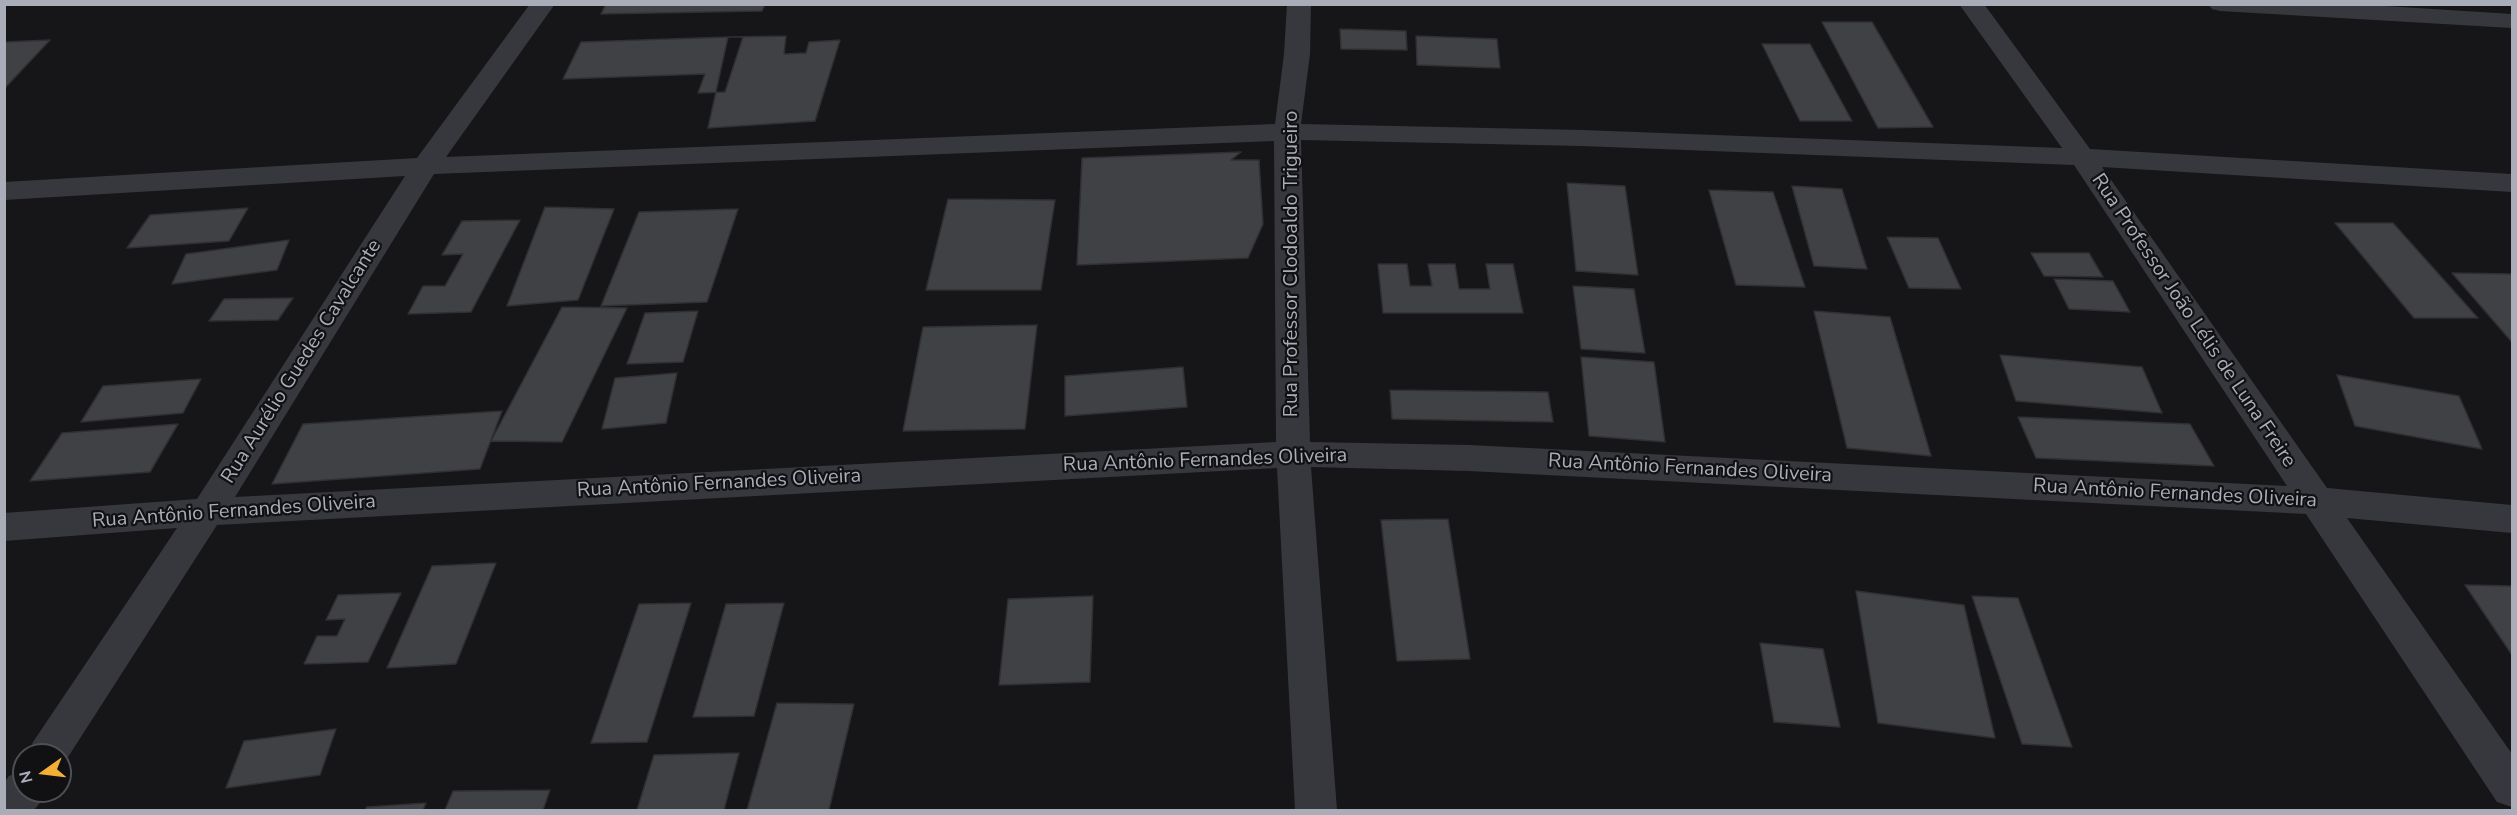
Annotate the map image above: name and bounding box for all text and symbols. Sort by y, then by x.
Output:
street label: Rua Professor Clodoaldo Trigueiro [1280,111,1304,417]
street label: Rua Professor João Lélis de Luna Freire [2086,170,2300,472]
street label: Rua Aurélio Guedes Cavalcante [217,236,387,488]
street label: Rua Antônio Fernandes Oliveira [1063,444,1347,478]
street label: Rua Antônio Fernandes Oliveira [1547,450,1833,488]
street label: Rua Antônio Fernandes Oliveira [576,465,862,503]
street label: Rua Antônio Fernandes Oliveira [2032,475,2318,513]
street label: Rua Antônio Fernandes Oliveira [91,490,377,534]
north arrow [12,743,72,803]
text: N [14,768,39,785]

